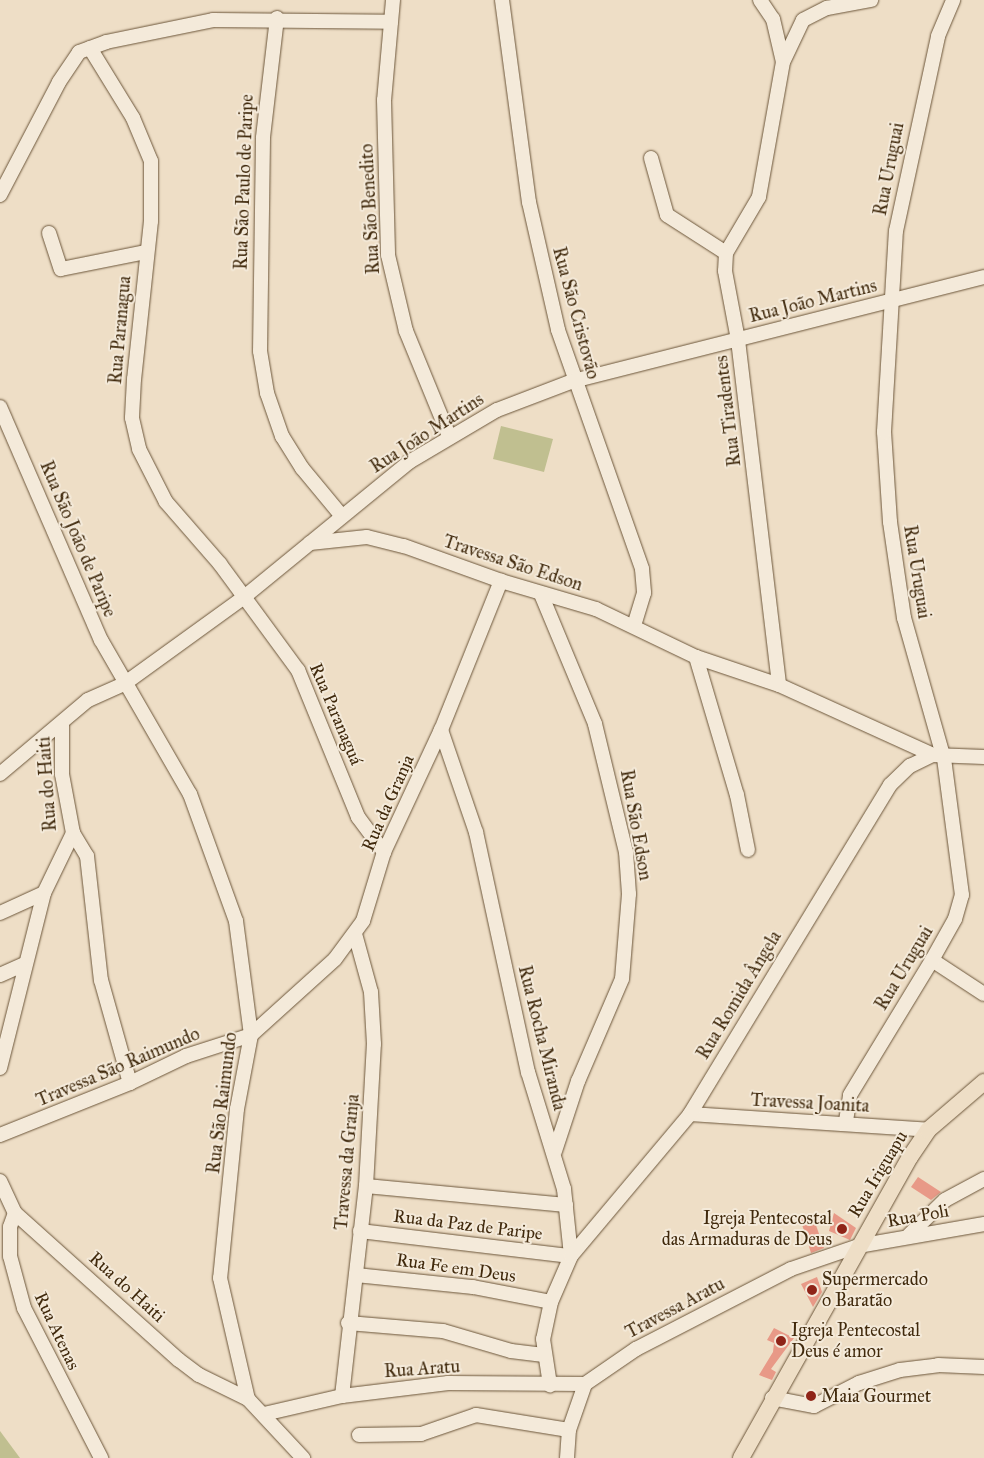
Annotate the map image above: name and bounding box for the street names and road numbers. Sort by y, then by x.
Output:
street label: Rua São Paulo de Paripe [230,94,258,270]
street label: Rua Uruguai [869,121,909,217]
street label: Rua São Benedito [356,143,384,275]
street label: Rua São Cristovão [548,245,604,381]
street label: Rua Paranagua [105,275,135,385]
street label: Rua João Martins [747,275,879,327]
street label: Rua Tiradentes [710,354,746,468]
street label: Rua João Martins [366,388,488,478]
street label: Rua São João de Paripe [35,458,121,620]
street label: Rua Uruguai [899,524,935,620]
street label: Travessa São Edson [441,530,585,596]
street label: Rua Paranaguá [305,660,367,768]
street label: Rua do Haiti [33,736,61,832]
street label: Rua da Granja [357,751,419,855]
street label: Rua São Edson [616,768,656,882]
street label: Rua Uruguai [870,922,938,1014]
street label: Rua Romida Ângela [692,927,786,1063]
street label: Rua Rocha Miranda [514,963,570,1113]
street label: Travessa São Raimundo [33,1023,203,1111]
street label: Rua São Raimundo [203,1031,241,1175]
street label: Travessa Joanita [750,1089,870,1117]
street label: Travessa da Granja [330,1093,364,1231]
street label: Rua Iriguapu [844,1127,912,1221]
street label: Rua Poli [885,1200,951,1232]
street label: Rua da Paz de Paripe [392,1205,544,1245]
street label: Rua do Haiti [84,1247,170,1327]
street label: Rua Fe em Deus [395,1249,517,1287]
street label: Travessa Aratu [622,1273,728,1343]
street label: Rua Atenas [30,1289,84,1373]
street label: Rua Aratu [383,1356,461,1382]

